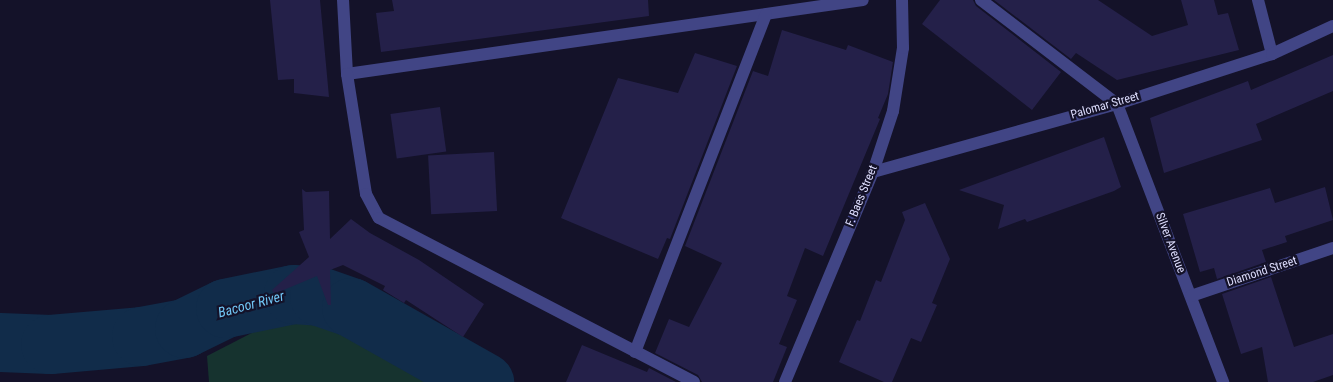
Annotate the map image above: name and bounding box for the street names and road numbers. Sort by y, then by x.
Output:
street label: Palomar Street [1069,89,1141,123]
street label: F. Baes Street [843,163,881,229]
street label: Silver Avenue [1152,211,1188,275]
street label: Diamond Street [1225,254,1299,290]

